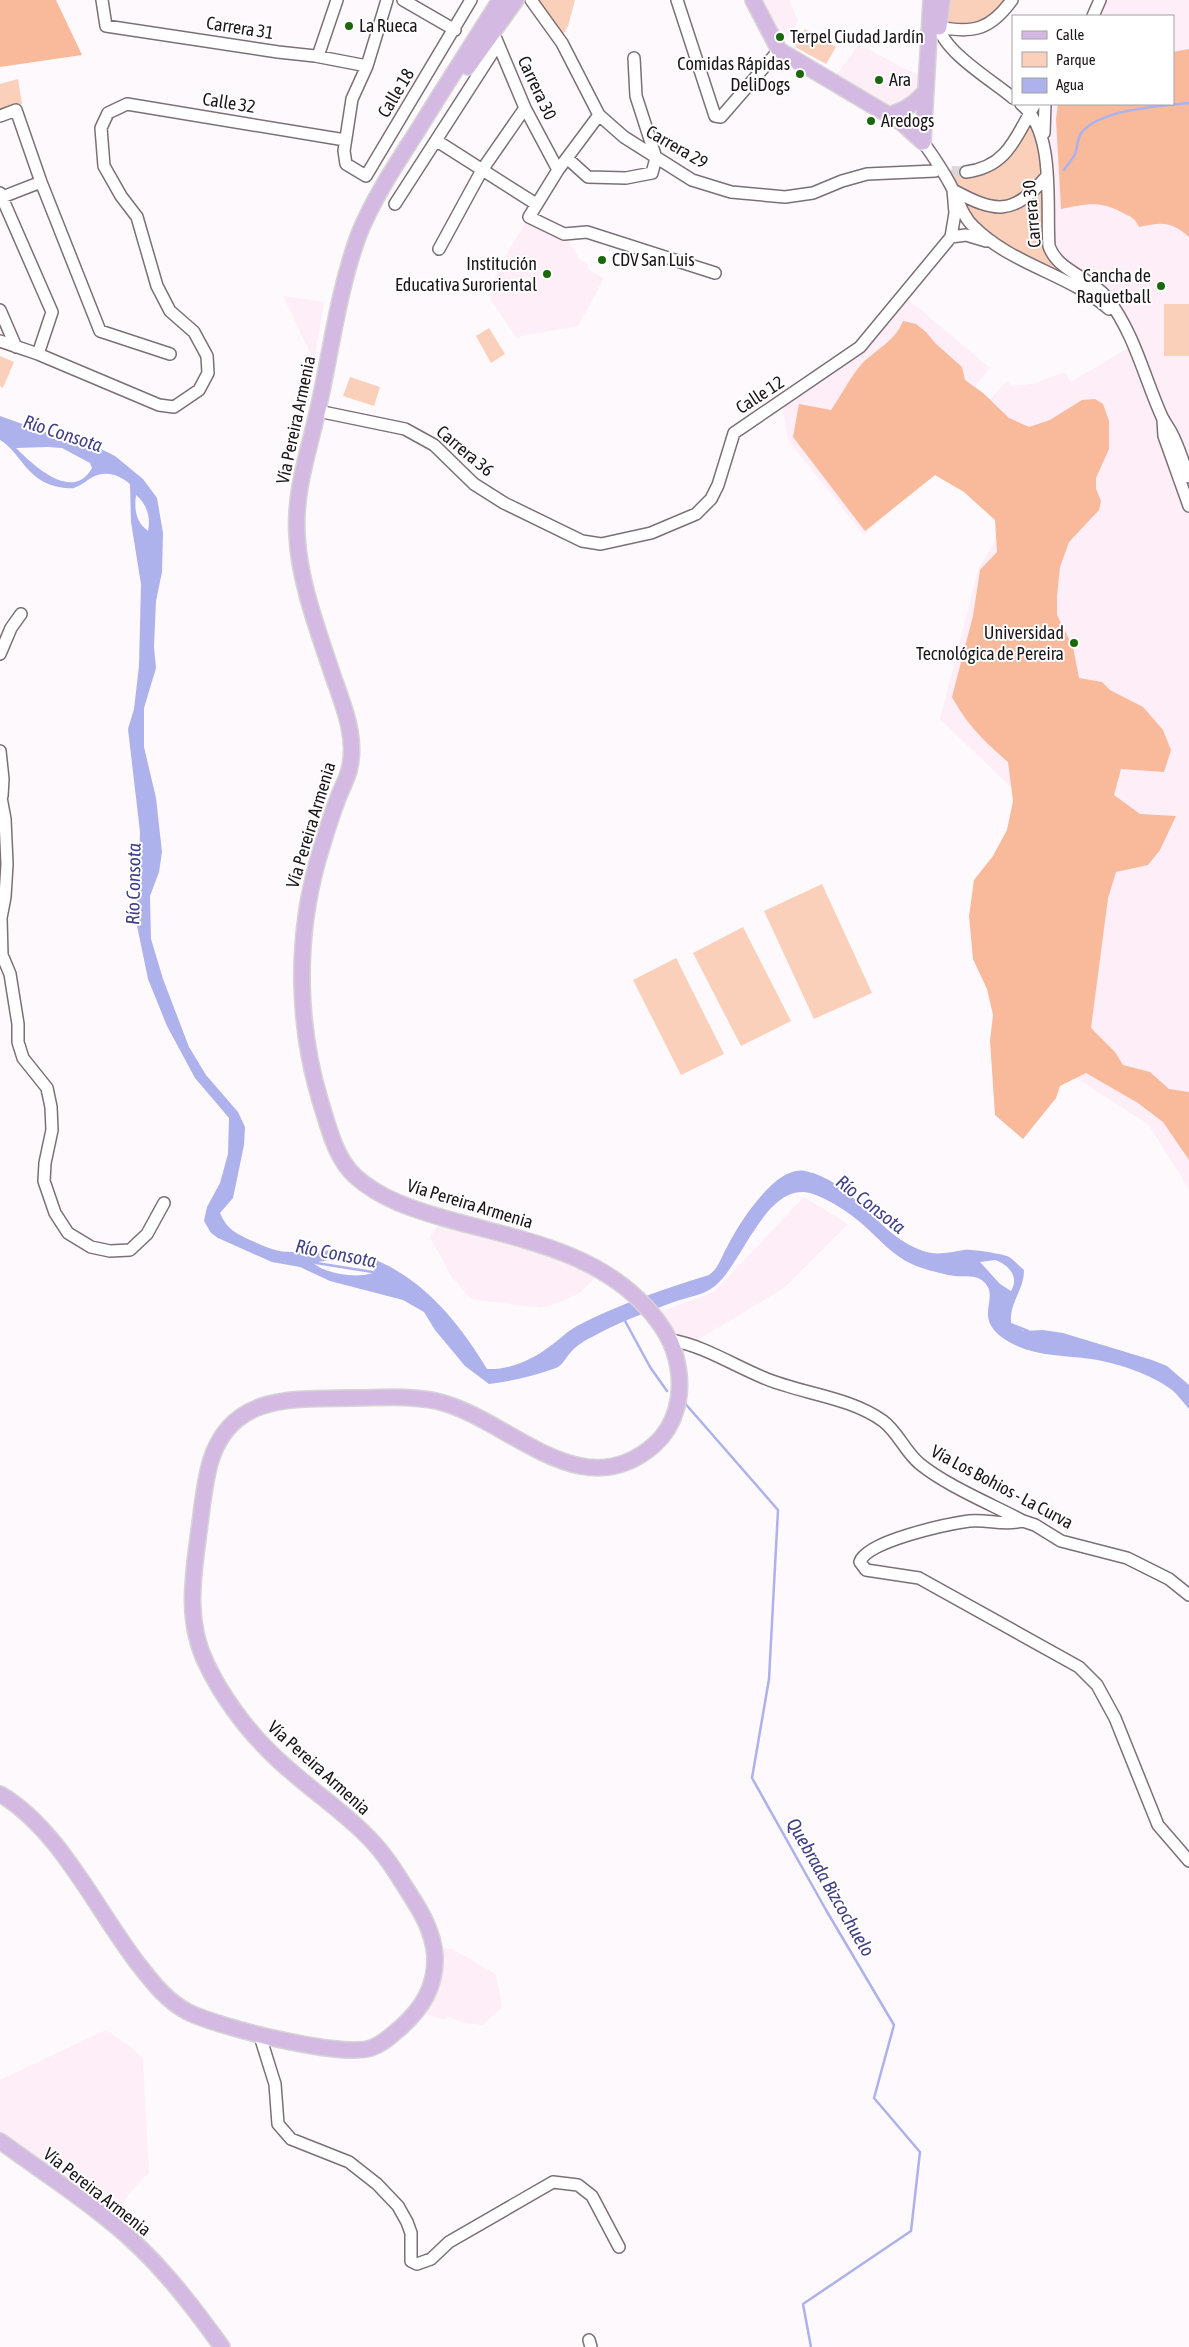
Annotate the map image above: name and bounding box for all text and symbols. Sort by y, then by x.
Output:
street label: Carrera 31 [205,12,275,43]
place label: La Rueca [359,15,418,36]
legend [1012,15,1174,105]
marker: La Rueca [343,20,355,32]
place label: Terpel Ciudad Jardín [790,26,924,47]
text: Calle [1056,26,1085,43]
marker: Terpel Ciudad Jardín [774,31,786,43]
text: Parque [1056,51,1096,68]
street label: Carrera 30 [514,53,561,123]
place label: Comidas Rápidas DeliDogs [677,53,790,95]
street label: Calle 18 [373,64,418,121]
marker: Comidas Rápidas DeliDogs [794,68,806,80]
place label: Ara [889,69,911,90]
marker: Ara [873,74,885,86]
text: Agua [1056,76,1084,93]
street label: Calle 32 [201,88,257,117]
place label: Aredogs [881,110,934,131]
marker: Aredogs [865,115,877,127]
street label: Carrera 29 [643,120,712,173]
street label: Carrera 30 [1018,179,1045,249]
place label: CDV San Luis [612,249,695,270]
place label: Institución Educativa Suroriental [395,253,537,295]
marker: CDV San Luis [596,254,608,266]
place label: Cancha de Raquetball [1077,265,1151,307]
marker: Institución Educativa Suroriental [541,268,553,280]
marker: Cancha de Raquetball [1155,280,1167,292]
street label: Vía Pereira Armenia [272,354,319,486]
street label: Calle 12 [732,371,788,418]
water label: Río Consota [21,410,105,456]
street label: Carrera 36 [433,421,498,481]
place label: Universidad Tecnológica de Pereira [916,622,1064,664]
marker: Universidad Tecnológica de Pereira [1068,637,1080,649]
street label: Vía Pereira Armenia [281,759,340,890]
water label: Río Consota [121,843,145,925]
water label: Río Consota [832,1170,910,1238]
street label: Vía Pereira Armenia [405,1174,536,1233]
water label: Río Consota [294,1234,378,1272]
street label: Vía Los Bohios - La Curva [928,1440,1077,1533]
street label: Vía Pereira Armenia [264,1716,375,1819]
water label: Quebrada Bizcochuelo [782,1814,880,1960]
street label: Vía Pereira Armenia [39,2143,155,2240]

